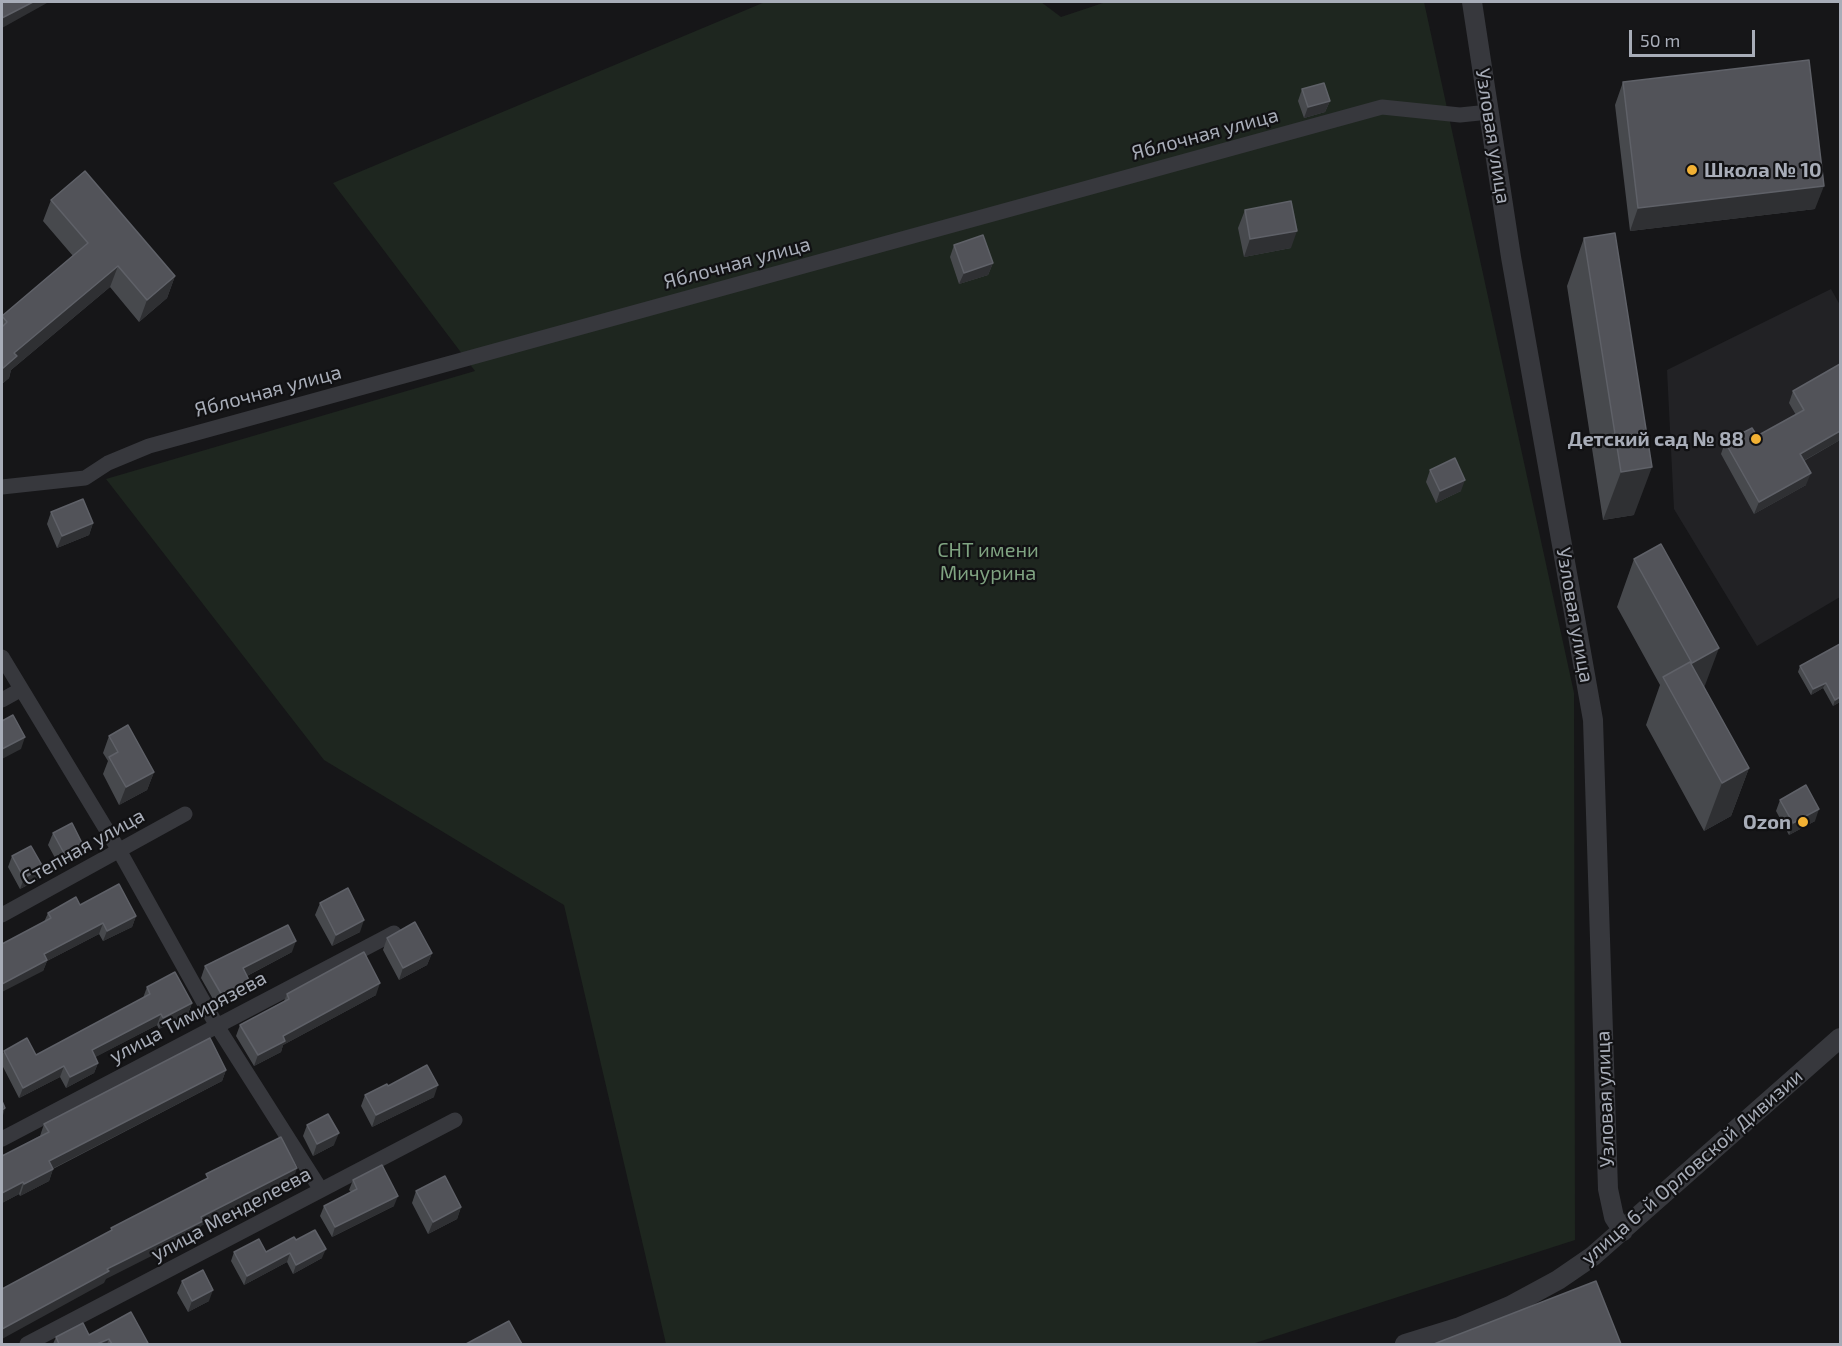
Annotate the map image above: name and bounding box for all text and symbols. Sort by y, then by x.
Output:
scale bar [1632,18,1758,56]
text: 50 m [1640,29,1680,51]
street label: Узловая улица [1470,67,1516,205]
street label: Яблочная улица [1129,103,1281,165]
place label: Школа № 10 [1704,158,1822,182]
marker: Школа № 10 [1685,163,1699,177]
street label: Яблочная улица [661,232,813,294]
street label: Яблочная улица [192,360,344,422]
place label: Детский сад № 88 [1568,427,1744,451]
marker: Детский сад № 88 [1749,432,1763,446]
park label: СНТ имени Мичурина [937,538,1039,585]
street label: Узловая улица [1551,546,1599,684]
street label: Степная улица [17,803,149,891]
place label: Ozon [1743,810,1791,834]
marker: Ozon [1796,815,1810,829]
street label: улица Тимирязева [106,966,270,1068]
street label: Узловая улица [1591,1030,1619,1168]
street label: улица 6-й Орловской Дивизии [1576,1064,1808,1270]
street label: улица Менделеева [147,1162,315,1266]

